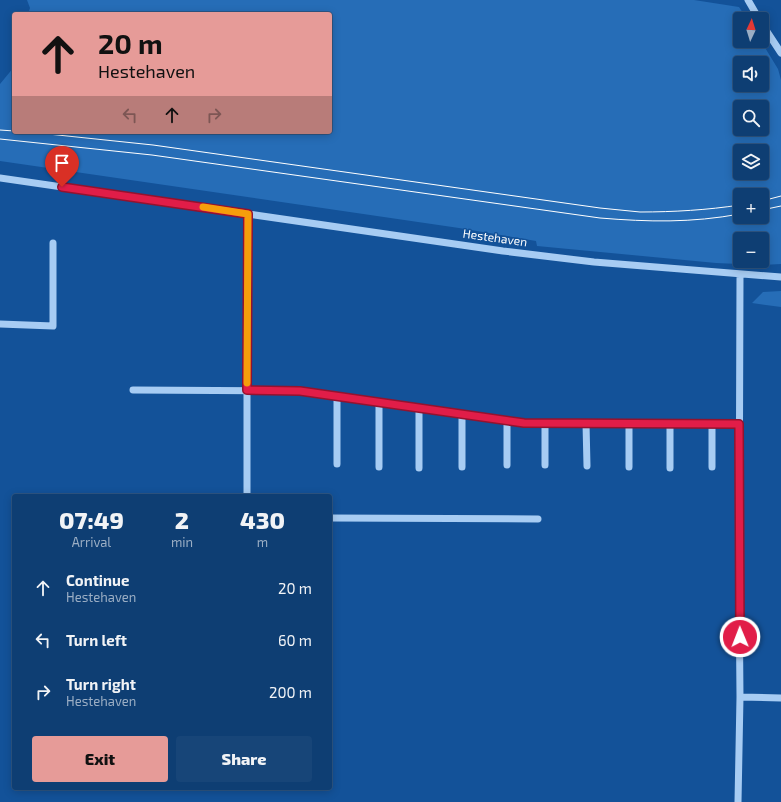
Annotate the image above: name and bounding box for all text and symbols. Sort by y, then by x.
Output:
north arrow [733,12,769,48]
map controls [733,12,769,268]
text: 20 m [98,26,163,60]
icon: ahead [32,28,84,80]
button: sound [733,56,769,92]
text: Hestehaven [98,60,195,82]
button: search [733,100,769,136]
icon: left [119,104,141,126]
icon: ahead [161,104,183,126]
icon: right [203,104,225,126]
button: layers [733,144,769,180]
pin [45,146,79,187]
icon: arrive [51,152,73,174]
button: + [733,188,769,224]
street label: Hestehaven [462,226,528,248]
button: − [733,232,769,268]
text: 07:49 [59,505,124,534]
text: 2 [175,505,189,534]
text: 430 [240,505,285,534]
text: Arrival [72,534,111,550]
text: min [171,534,193,550]
text: m [257,534,268,550]
text: Continue [66,571,129,589]
icon: ahead [32,577,54,599]
text: 20 m [278,579,312,597]
text: Hestehaven [66,589,136,605]
position arrow [719,616,761,658]
icon: left [32,629,54,651]
text: Turn left [66,631,127,649]
text: 60 m [278,631,312,649]
text: Turn right [66,675,136,693]
icon: right [32,681,54,703]
text: 200 m [269,683,312,701]
text: Hestehaven [66,693,136,709]
button: Exit [32,736,168,782]
button: Share [176,736,312,782]

